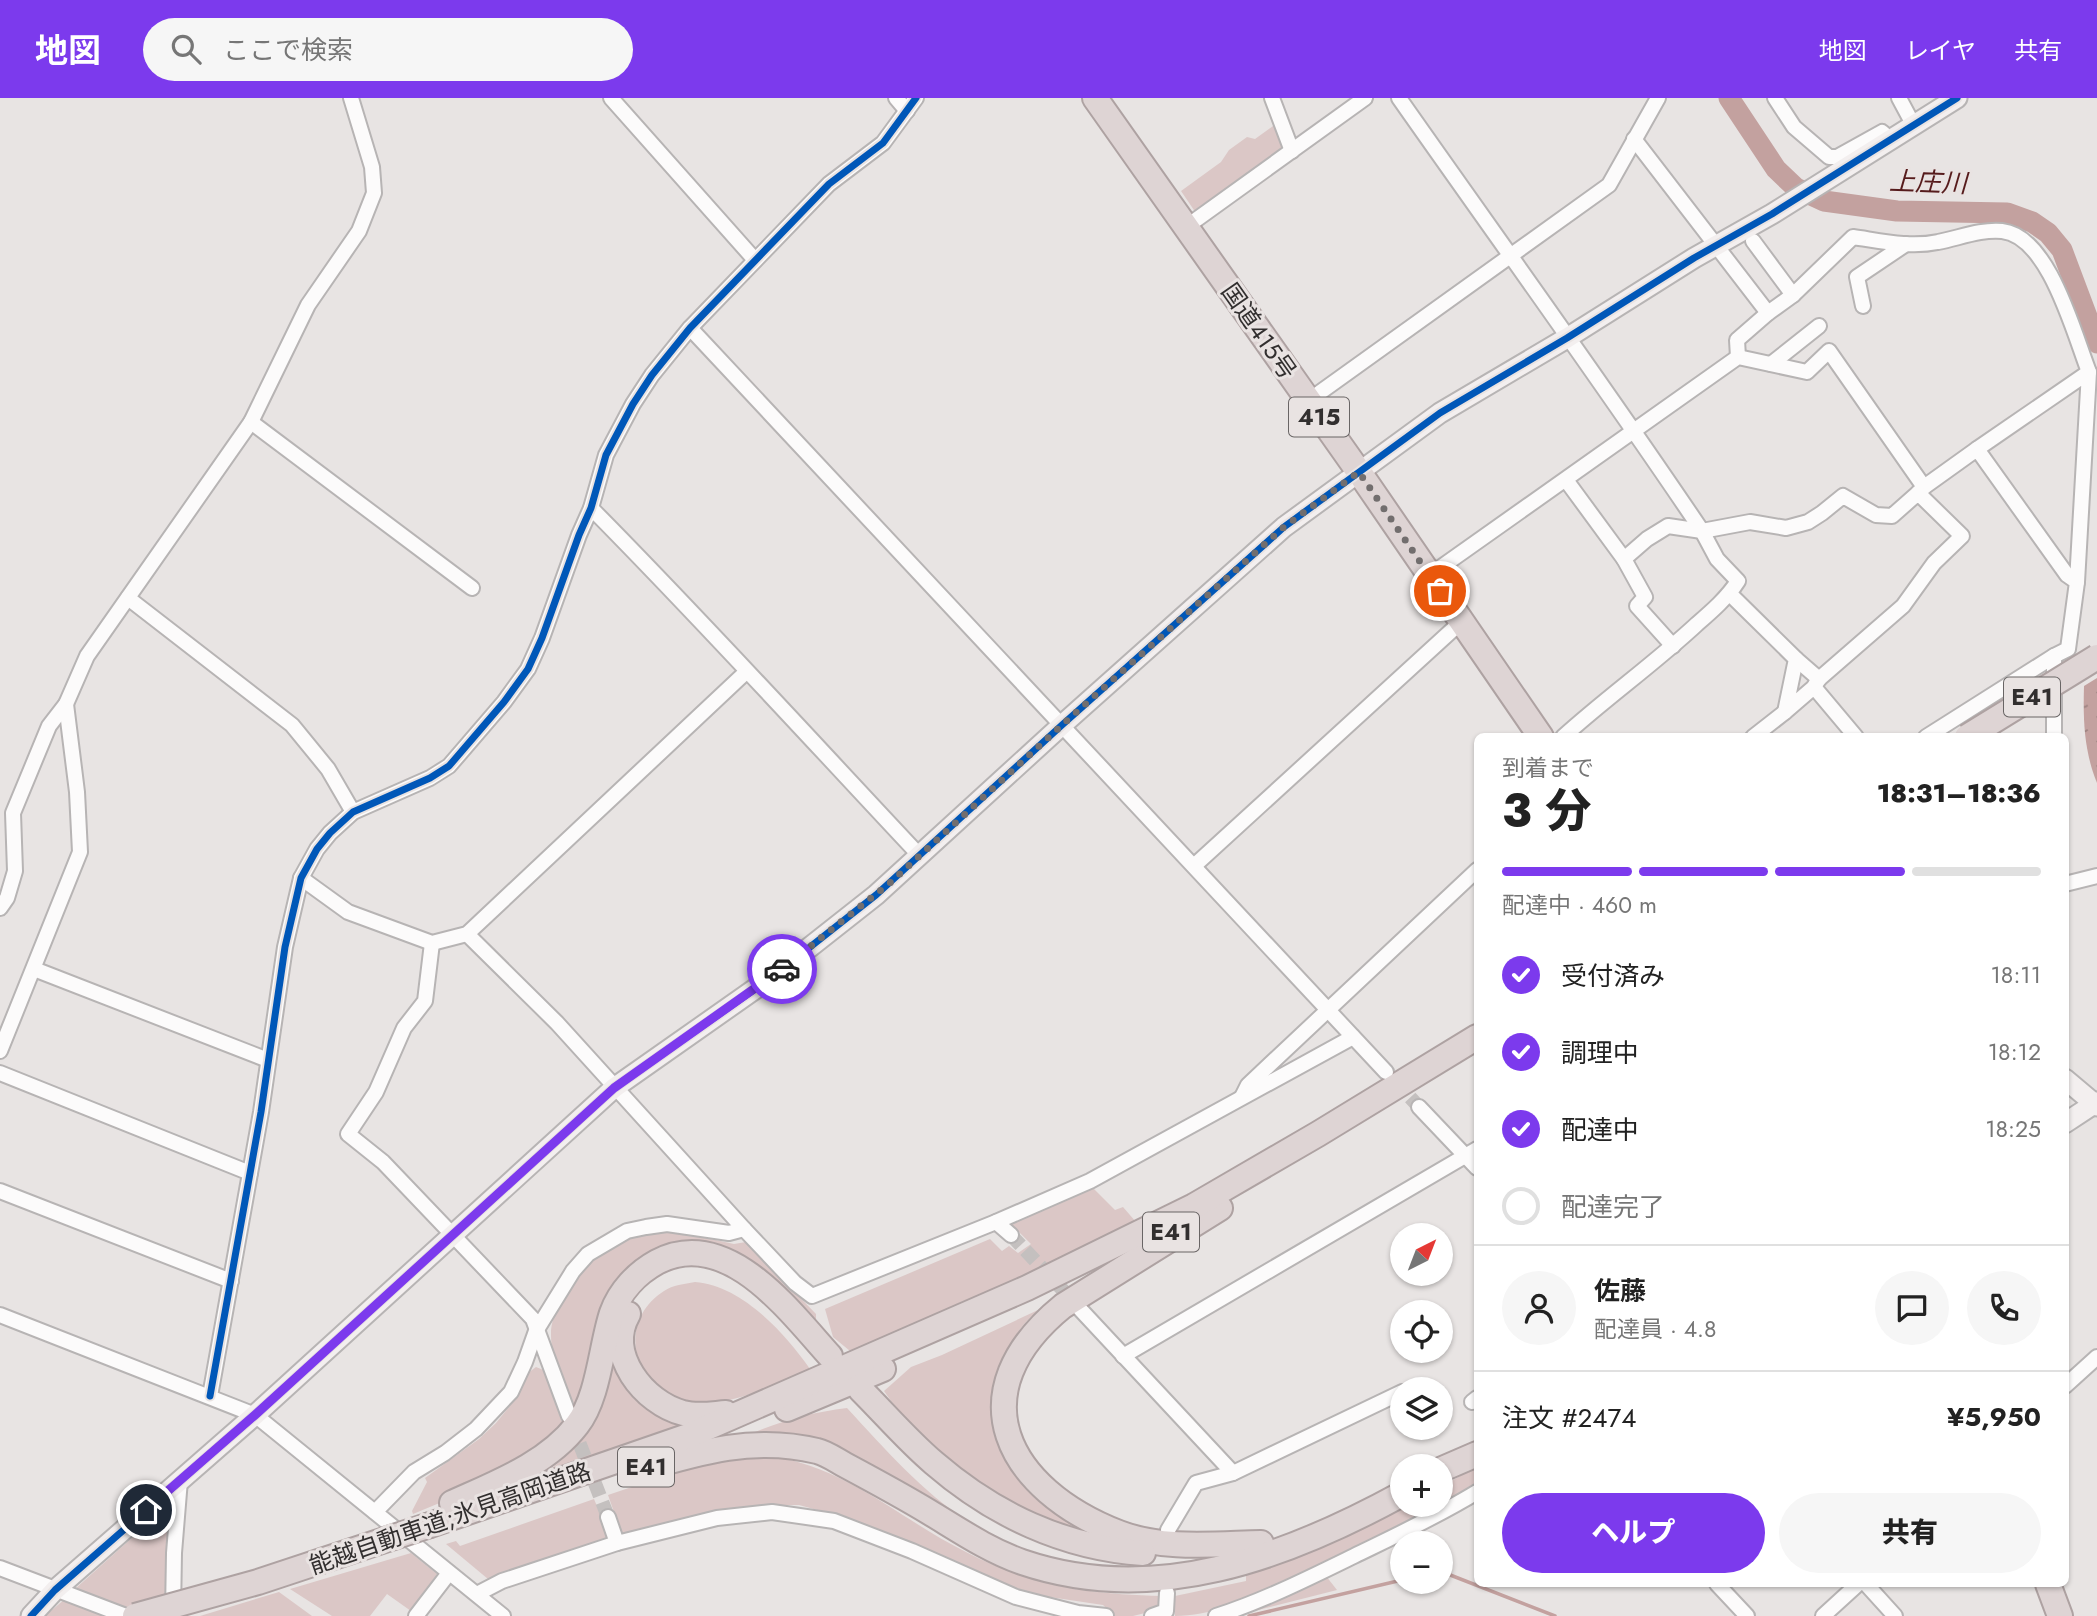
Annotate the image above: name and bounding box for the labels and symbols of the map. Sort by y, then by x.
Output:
water label: 上庄川 [1888,162,1971,202]
street label: 国道415号 [1213,276,1305,386]
road number: 415 [1289,398,1349,436]
pin [1410,561,1470,621]
road number: E41 [2004,678,2060,716]
courier [747,934,817,1004]
road number: E41 [1143,1212,1199,1252]
north arrow [1390,1223,1452,1286]
road number: E41 [618,1448,674,1486]
street label: 能越自動車道;氷見高岡道路 [304,1453,596,1583]
pin [116,1480,176,1540]

